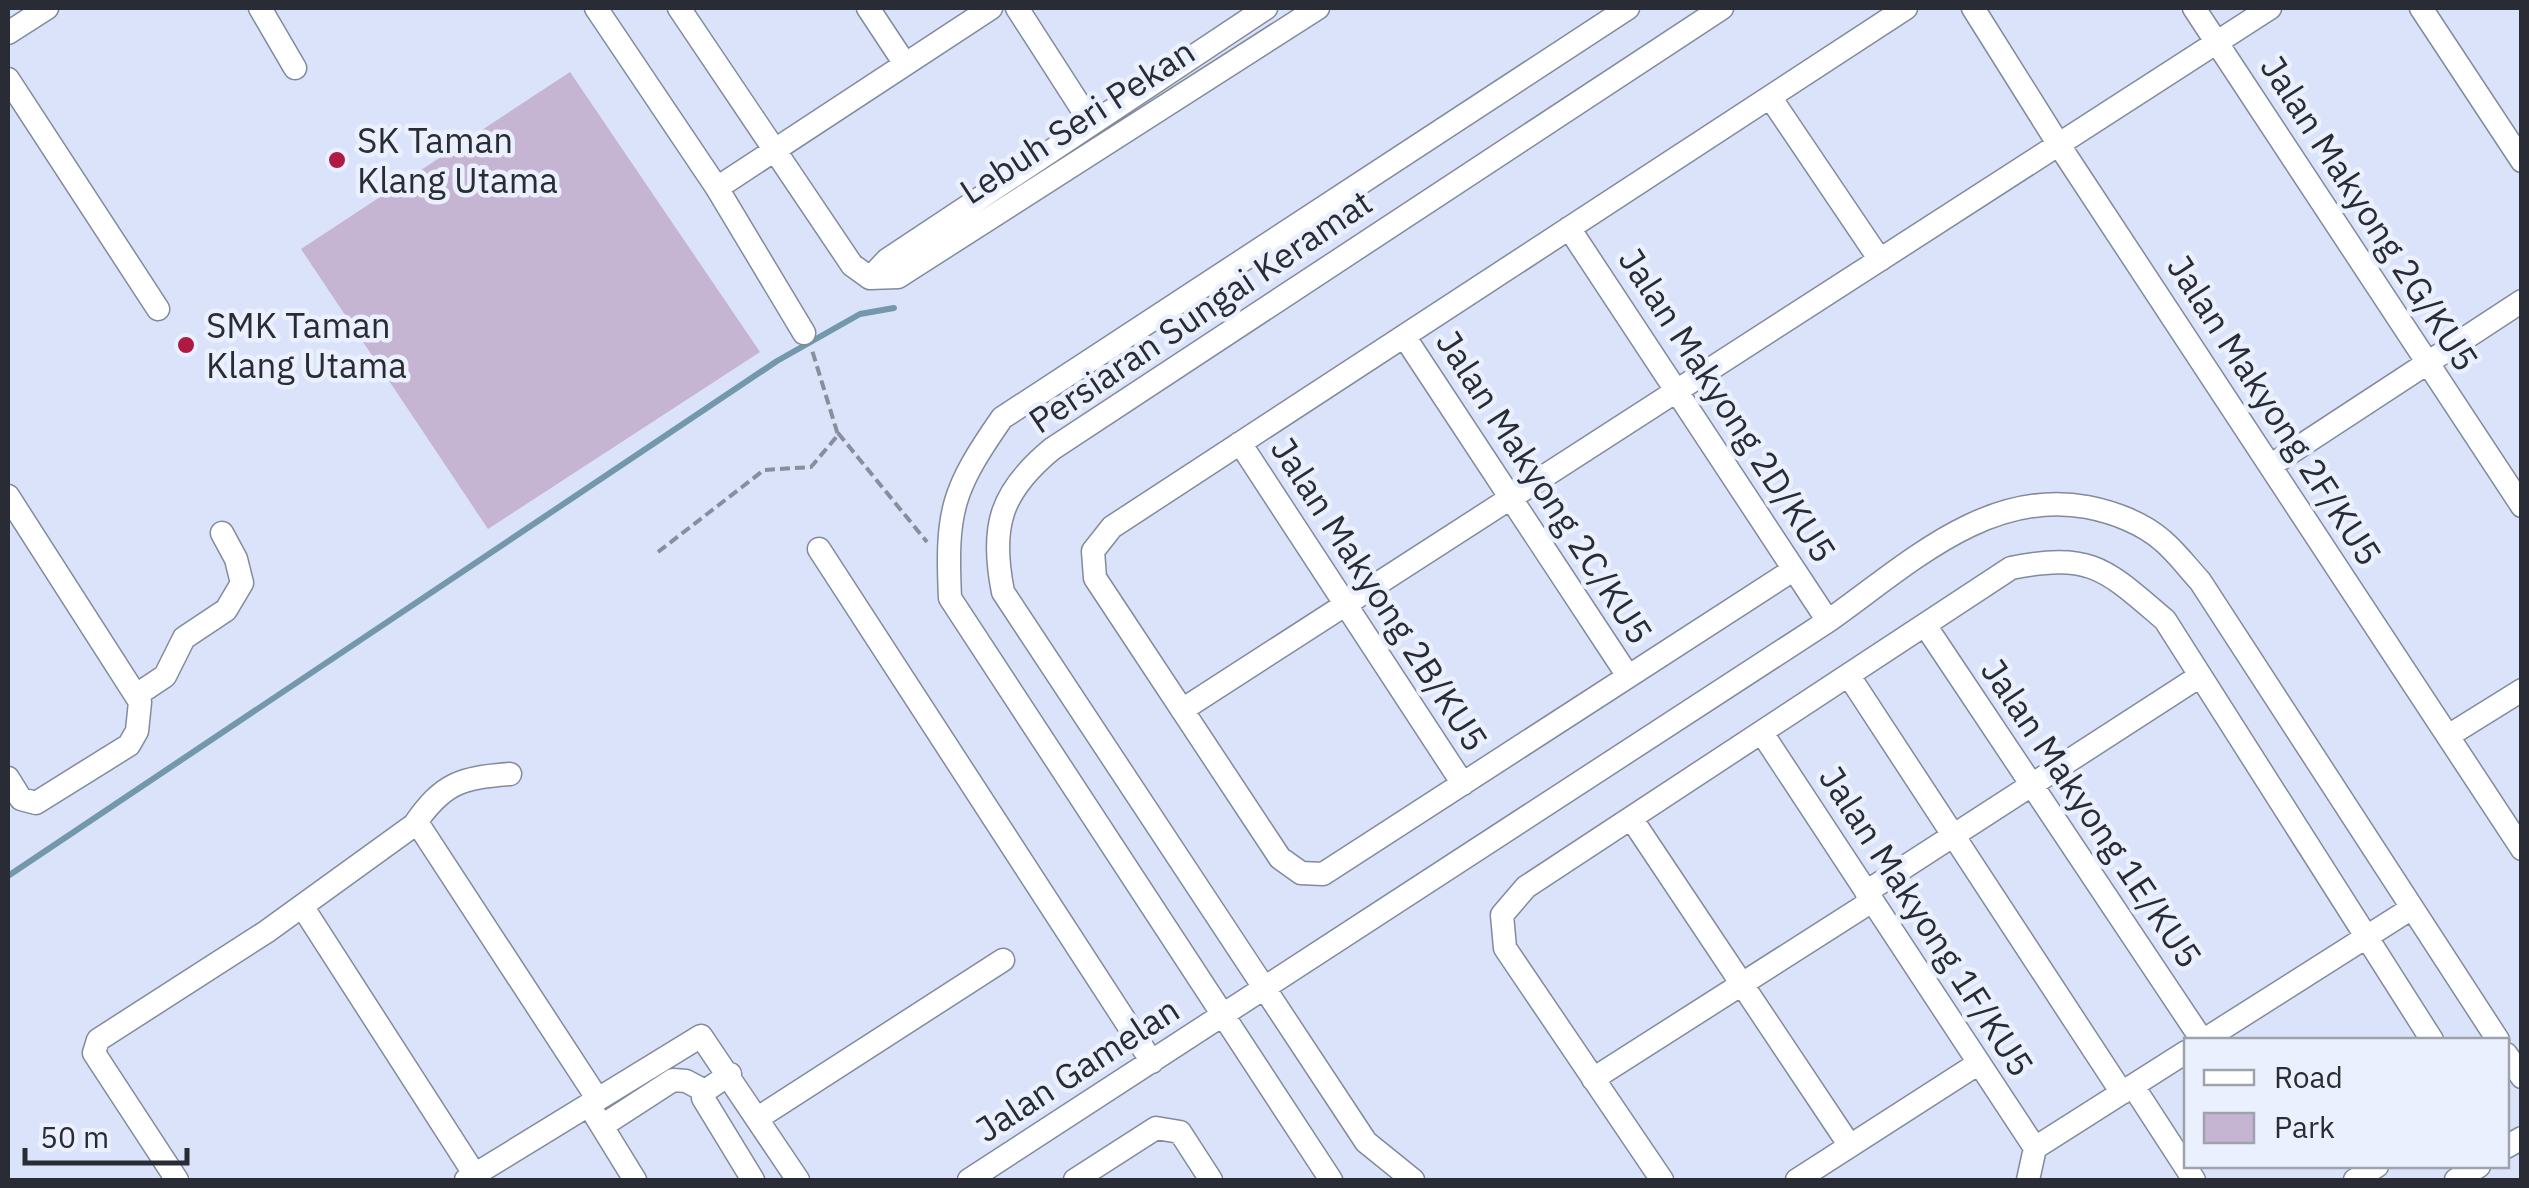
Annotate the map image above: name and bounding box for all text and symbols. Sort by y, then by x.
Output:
street label: Lebuh Seri Pekan [951,28,1203,214]
street label: Jalan Makyong 2G/KU5 [2251,46,2489,380]
place label: SK Taman Klang Utama [357,117,558,203]
marker: SK Taman Klang Utama [326,149,348,171]
street label: Persiaran Sungai Keramat [1020,179,1380,443]
street label: Jalan Makyong 2D/KU5 [1609,239,1847,571]
street label: Jalan Makyong 2F/KU5 [2157,246,2393,574]
place label: SMK Taman Klang Utama [206,302,407,388]
street label: Jalan Makyong 2C/KU5 [1426,321,1664,653]
marker: SMK Taman Klang Utama [175,334,197,356]
street label: Jalan Makyong 2B/KU5 [1261,428,1499,760]
street label: Jalan Makyong 1E/KU5 [1971,649,2213,977]
street label: Jalan Makyong 1F/KU5 [1809,757,2045,1085]
street label: Jalan Gamelan [966,986,1188,1152]
legend [2184,1038,2509,1168]
text: Road [2274,1057,2343,1096]
scale bar [25,1103,188,1165]
text: Park [2274,1107,2335,1146]
text: 50 m [40,1117,109,1156]

